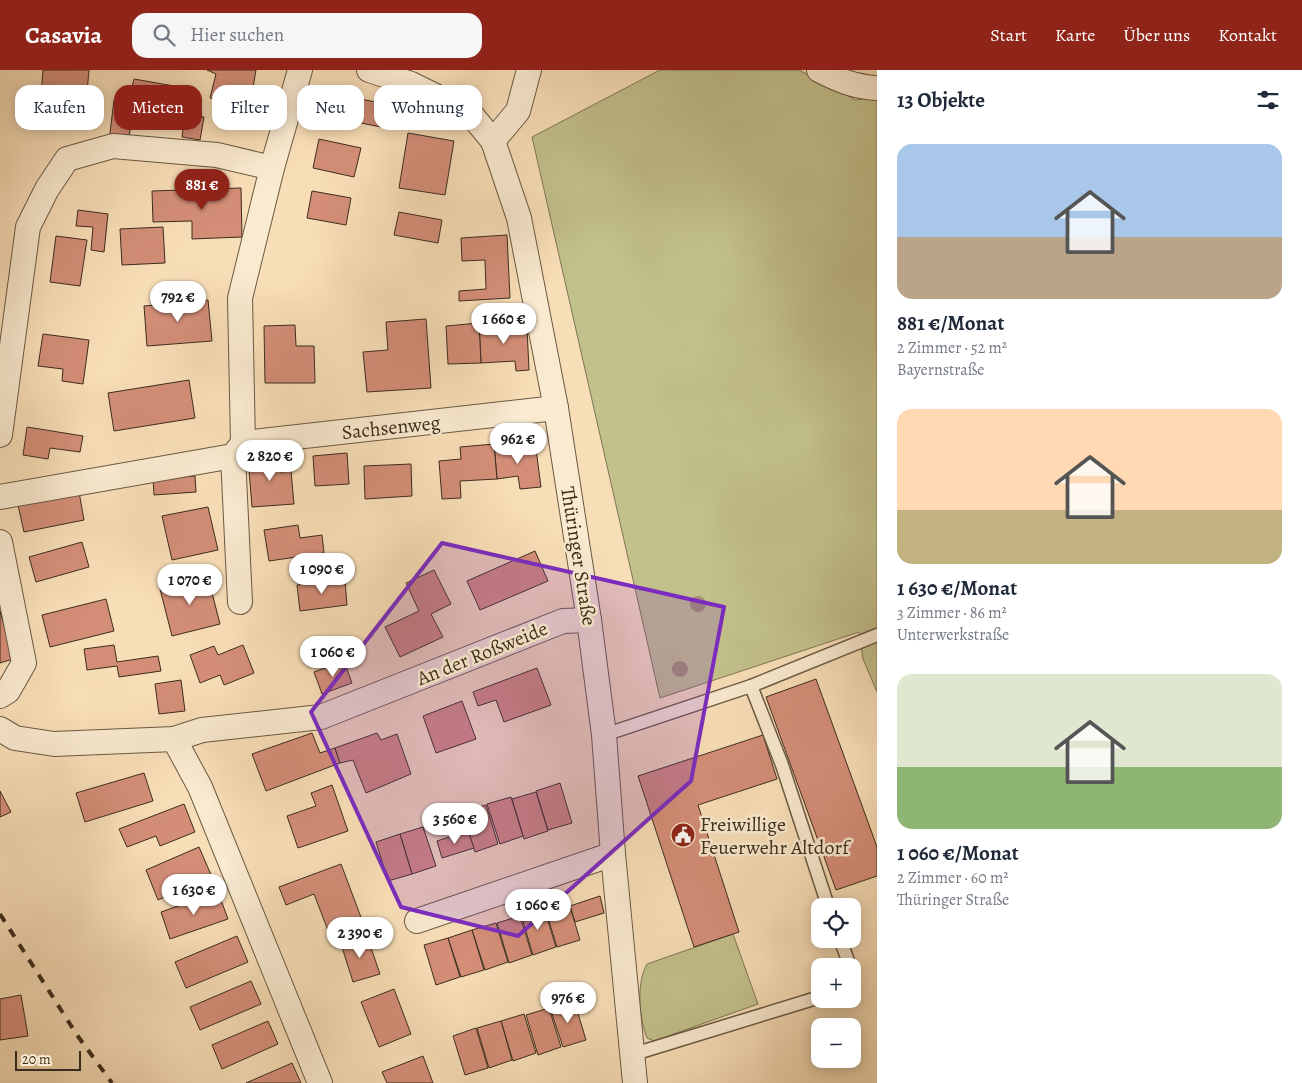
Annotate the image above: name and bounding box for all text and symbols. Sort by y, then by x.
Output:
search box [132,13,482,58]
text: Casavia [25,19,102,51]
icon: search [150,21,178,49]
text: Hier suchen [190,22,284,48]
text: Start [990,23,1027,47]
text: Karte [1055,23,1095,47]
text: Über uns [1123,23,1190,47]
text: Kontakt [1218,23,1277,47]
chip: Kaufen [15,85,104,130]
chip: Mieten [114,85,202,130]
chip: Filter [212,85,287,130]
chip: Neu [297,85,364,130]
chip: Wohnung [374,85,482,130]
text: 13 Objekte [897,86,985,114]
icon: filters [1254,86,1282,114]
pin: 881 € [167,168,237,211]
text: 881 € [185,174,219,196]
icon: home [1045,177,1135,267]
pin: 792 € [143,280,213,323]
text: 792 € [161,286,195,308]
pin: 1 660 € [458,302,550,345]
text: 1 660 € [482,308,526,330]
text: 881 €/Monat [897,309,1004,337]
text: 2 Zimmer · 52 m² [897,337,1007,359]
text: Bayernstraße [897,359,984,381]
street label: Sachsenweg [340,409,442,446]
pin: 962 € [483,422,553,465]
text: 962 € [501,428,535,450]
pin: 2 820 € [224,440,316,482]
icon: home [1045,442,1135,532]
text: 2 820 € [247,445,293,467]
street label: Thüringer Straße [554,485,603,627]
pin: 1 090 € [276,552,368,595]
text: 1 090 € [300,558,344,580]
pin: 1 070 € [144,564,236,606]
text: 1 070 € [168,569,212,591]
text: 1 630 €/Monat [897,574,1017,602]
text: 3 Zimmer · 86 m² [897,602,1007,624]
street label: An der Roßweide [412,615,552,692]
text: Unterwerkstraße [897,624,1009,646]
pin: 1 060 € [287,636,379,678]
text: 1 060 € [311,641,355,663]
icon: home [1045,707,1135,797]
pin: 3 560 € [409,802,501,845]
text: 3 560 € [433,808,477,830]
place label: Freiwillige Feuerwehr Altdorf [700,811,852,861]
public building icon: Freiwillige Feuerwehr Altdorf [670,822,696,848]
text: 1 060 €/Monat [897,839,1019,867]
text: 2 Zimmer · 60 m² [897,867,1008,889]
pin: 1 630 € [148,874,240,916]
text: 1 630 € [173,879,215,901]
pin: 1 060 € [492,888,584,931]
text: Thüringer Straße [897,889,1009,911]
text: 1 060 € [516,894,560,916]
map controls [811,898,861,1068]
button: locate [811,898,861,948]
pin: 2 390 € [314,916,406,959]
text: 2 390 € [338,922,382,944]
button: + [811,958,861,1008]
pin: 976 € [533,982,603,1024]
text: 976 € [551,987,585,1009]
button: − [811,1018,861,1068]
scale bar [15,1048,81,1071]
text: 20 m [22,1050,51,1069]

